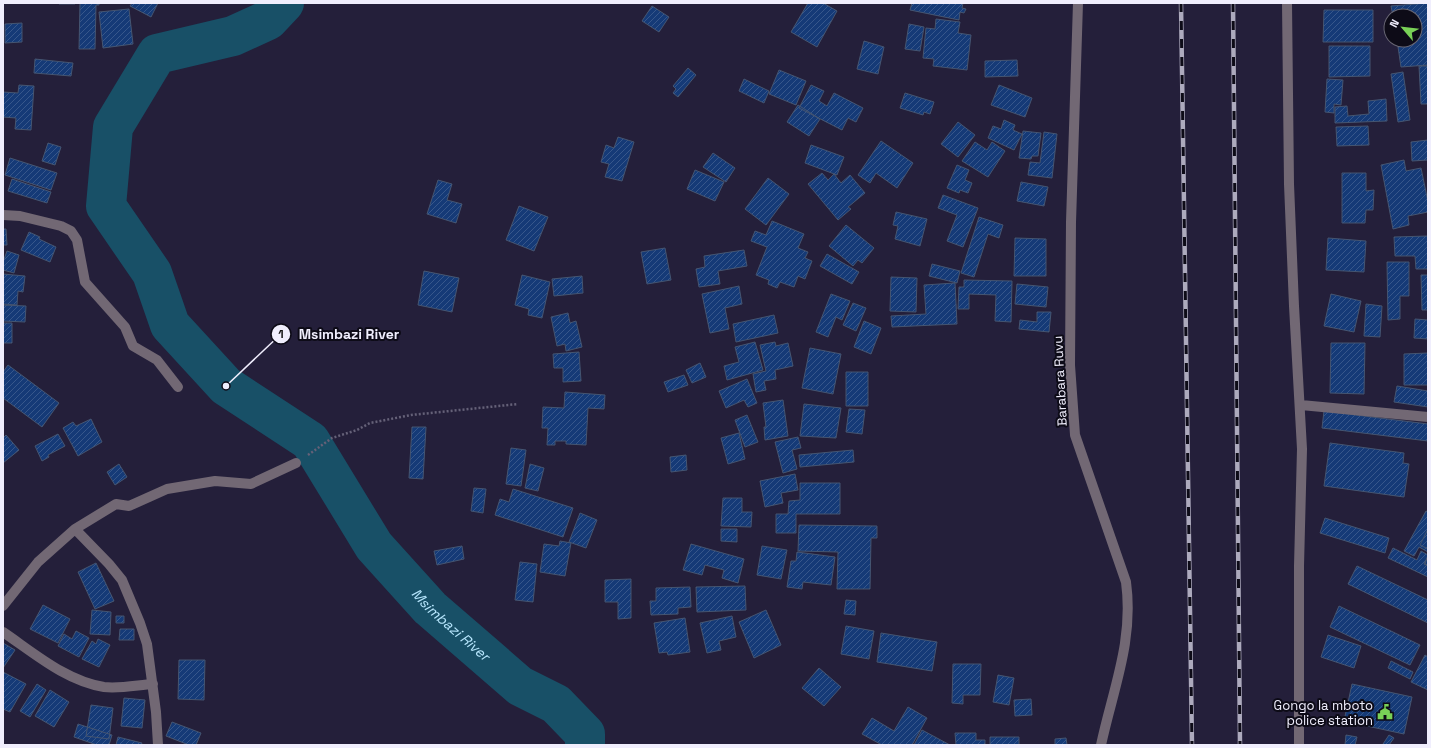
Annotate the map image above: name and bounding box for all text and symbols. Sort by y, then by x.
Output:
north arrow [1383,8,1423,48]
text: N [1386,17,1402,30]
callout: Msimbazi River [271,321,407,347]
text: Msimbazi River [299,325,400,343]
text: 1 [278,326,284,342]
street label: Barabara Ruvu [1049,335,1071,427]
water label: Msimbazi River [408,585,495,666]
place label: Gongo la mboto police station [1274,697,1373,729]
public building icon: Gongo la mboto police station [1376,703,1394,721]

